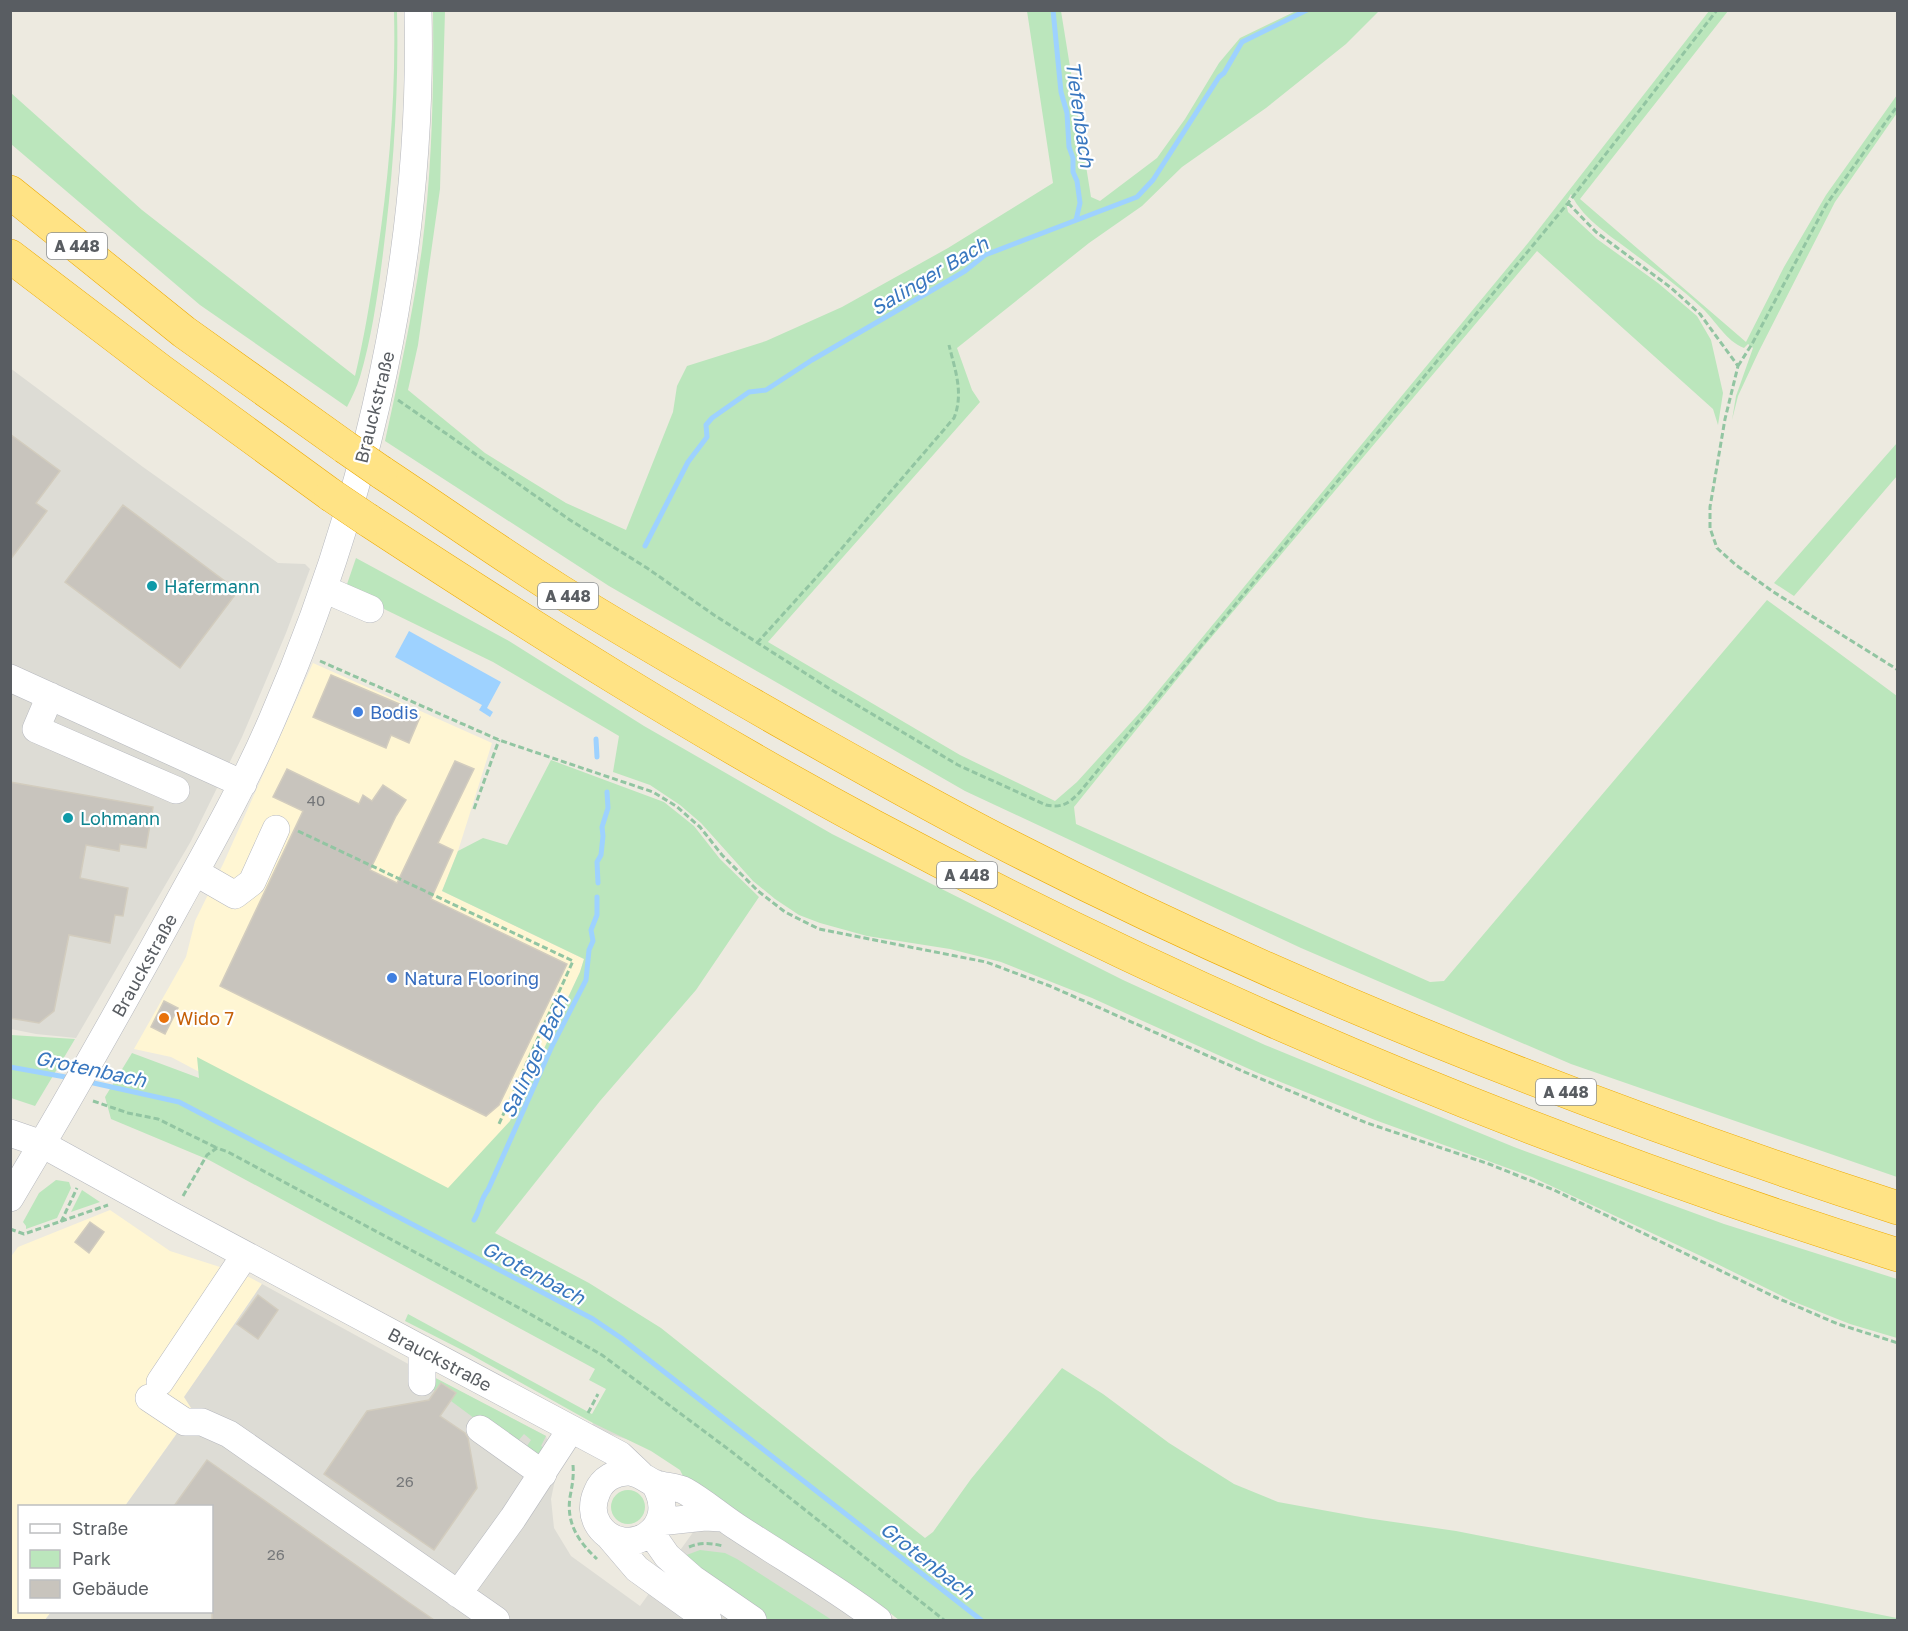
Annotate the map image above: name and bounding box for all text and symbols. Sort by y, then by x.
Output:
water label: Tiefenbach [1062,59,1100,169]
water label: Salinger Bach [866,230,993,320]
road number: A 448 [47,233,107,259]
street label: Brauckstraße [349,349,399,465]
place label: Hafermann [164,575,260,597]
marker: Hafermann [145,579,159,593]
road number: A 448 [538,583,598,609]
place label: Bodis [370,701,418,723]
marker: Bodis [351,705,365,719]
house number: 40 [307,791,325,809]
place label: Lohmann [80,807,160,829]
marker: Lohmann [61,811,75,825]
road number: A 448 [937,862,997,888]
street label: Brauckstraße [107,910,181,1020]
place label: Natura Flooring [404,967,539,989]
marker: Natura Flooring [385,971,399,985]
water label: Salinger Bach [495,990,574,1122]
place label: Wido 7 [176,1007,234,1029]
marker: Wido 7 [157,1011,171,1025]
water label: Grotenbach [34,1045,149,1092]
road number: A 448 [1536,1079,1596,1105]
water label: Grotenbach [479,1235,590,1309]
street label: Brauckstraße [384,1322,496,1396]
house number: 26 [396,1472,414,1490]
legend [18,1505,213,1613]
water label: Grotenbach [876,1516,980,1604]
text: Straße [72,1517,128,1539]
house number: 26 [267,1545,285,1563]
text: Park [72,1547,111,1569]
text: Gebäude [72,1577,149,1599]

